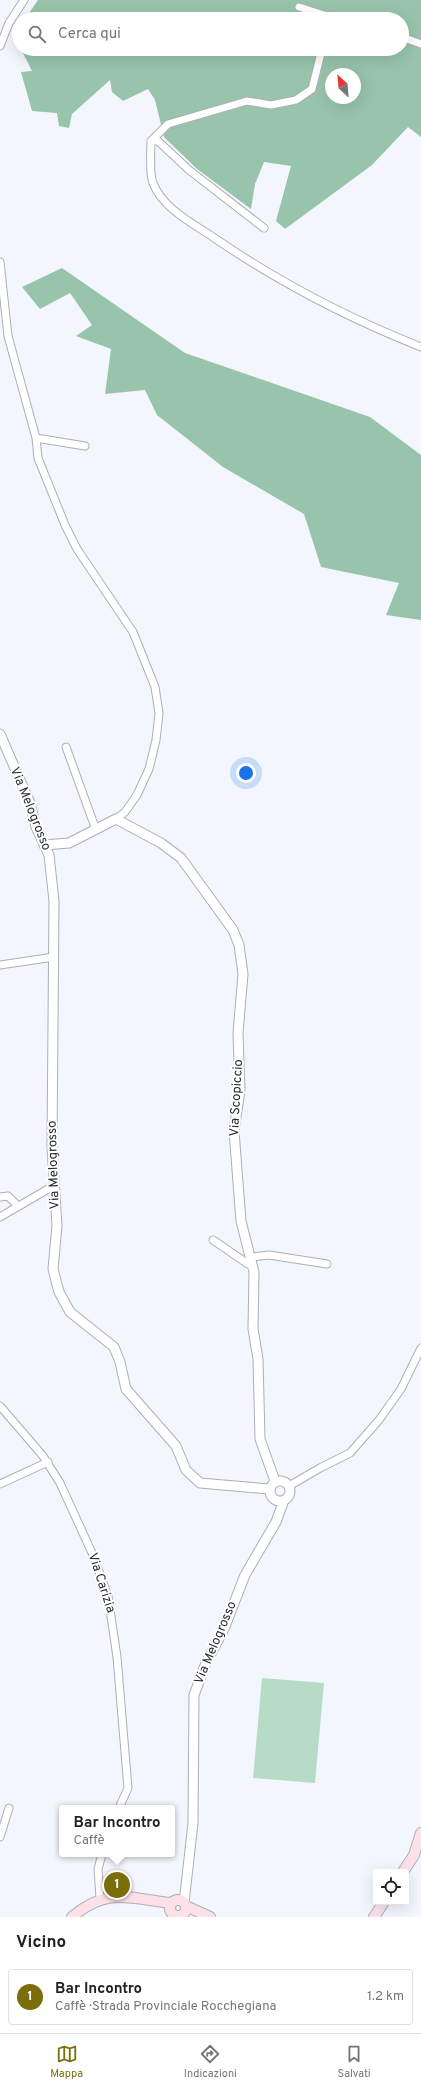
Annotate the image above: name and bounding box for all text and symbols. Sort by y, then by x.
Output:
search box [12,12,409,56]
icon: search [26,23,48,45]
text: Cerca qui [58,25,121,44]
north arrow [325,68,361,104]
your location [236,763,256,783]
street label: Via Melogrosso [6,765,54,853]
street label: Via Scopiccio [227,1059,247,1137]
street label: Via Melogrosso [44,1120,64,1210]
street label: Via Carizia [84,1551,118,1615]
street label: Via Melogrosso [191,1599,241,1687]
popup [59,1805,175,1857]
text: Bar Incontro [73,1814,161,1833]
text: Caffè [73,1833,105,1849]
map controls [373,1869,409,1905]
button: locate [373,1869,409,1905]
pin: 1 [104,1870,130,1900]
text: Vicino [16,1932,66,1954]
text: Bar Incontro [55,1980,142,1999]
text: 1 [27,1989,33,2005]
text: 1.2 km [367,1989,404,2005]
text: Caffè · Strada Provinciale Rocchegiana [55,1999,276,2015]
tab: Mappa [50,2043,83,2081]
tab: Indicazioni [184,2043,237,2081]
tab: Salvati [338,2043,371,2081]

